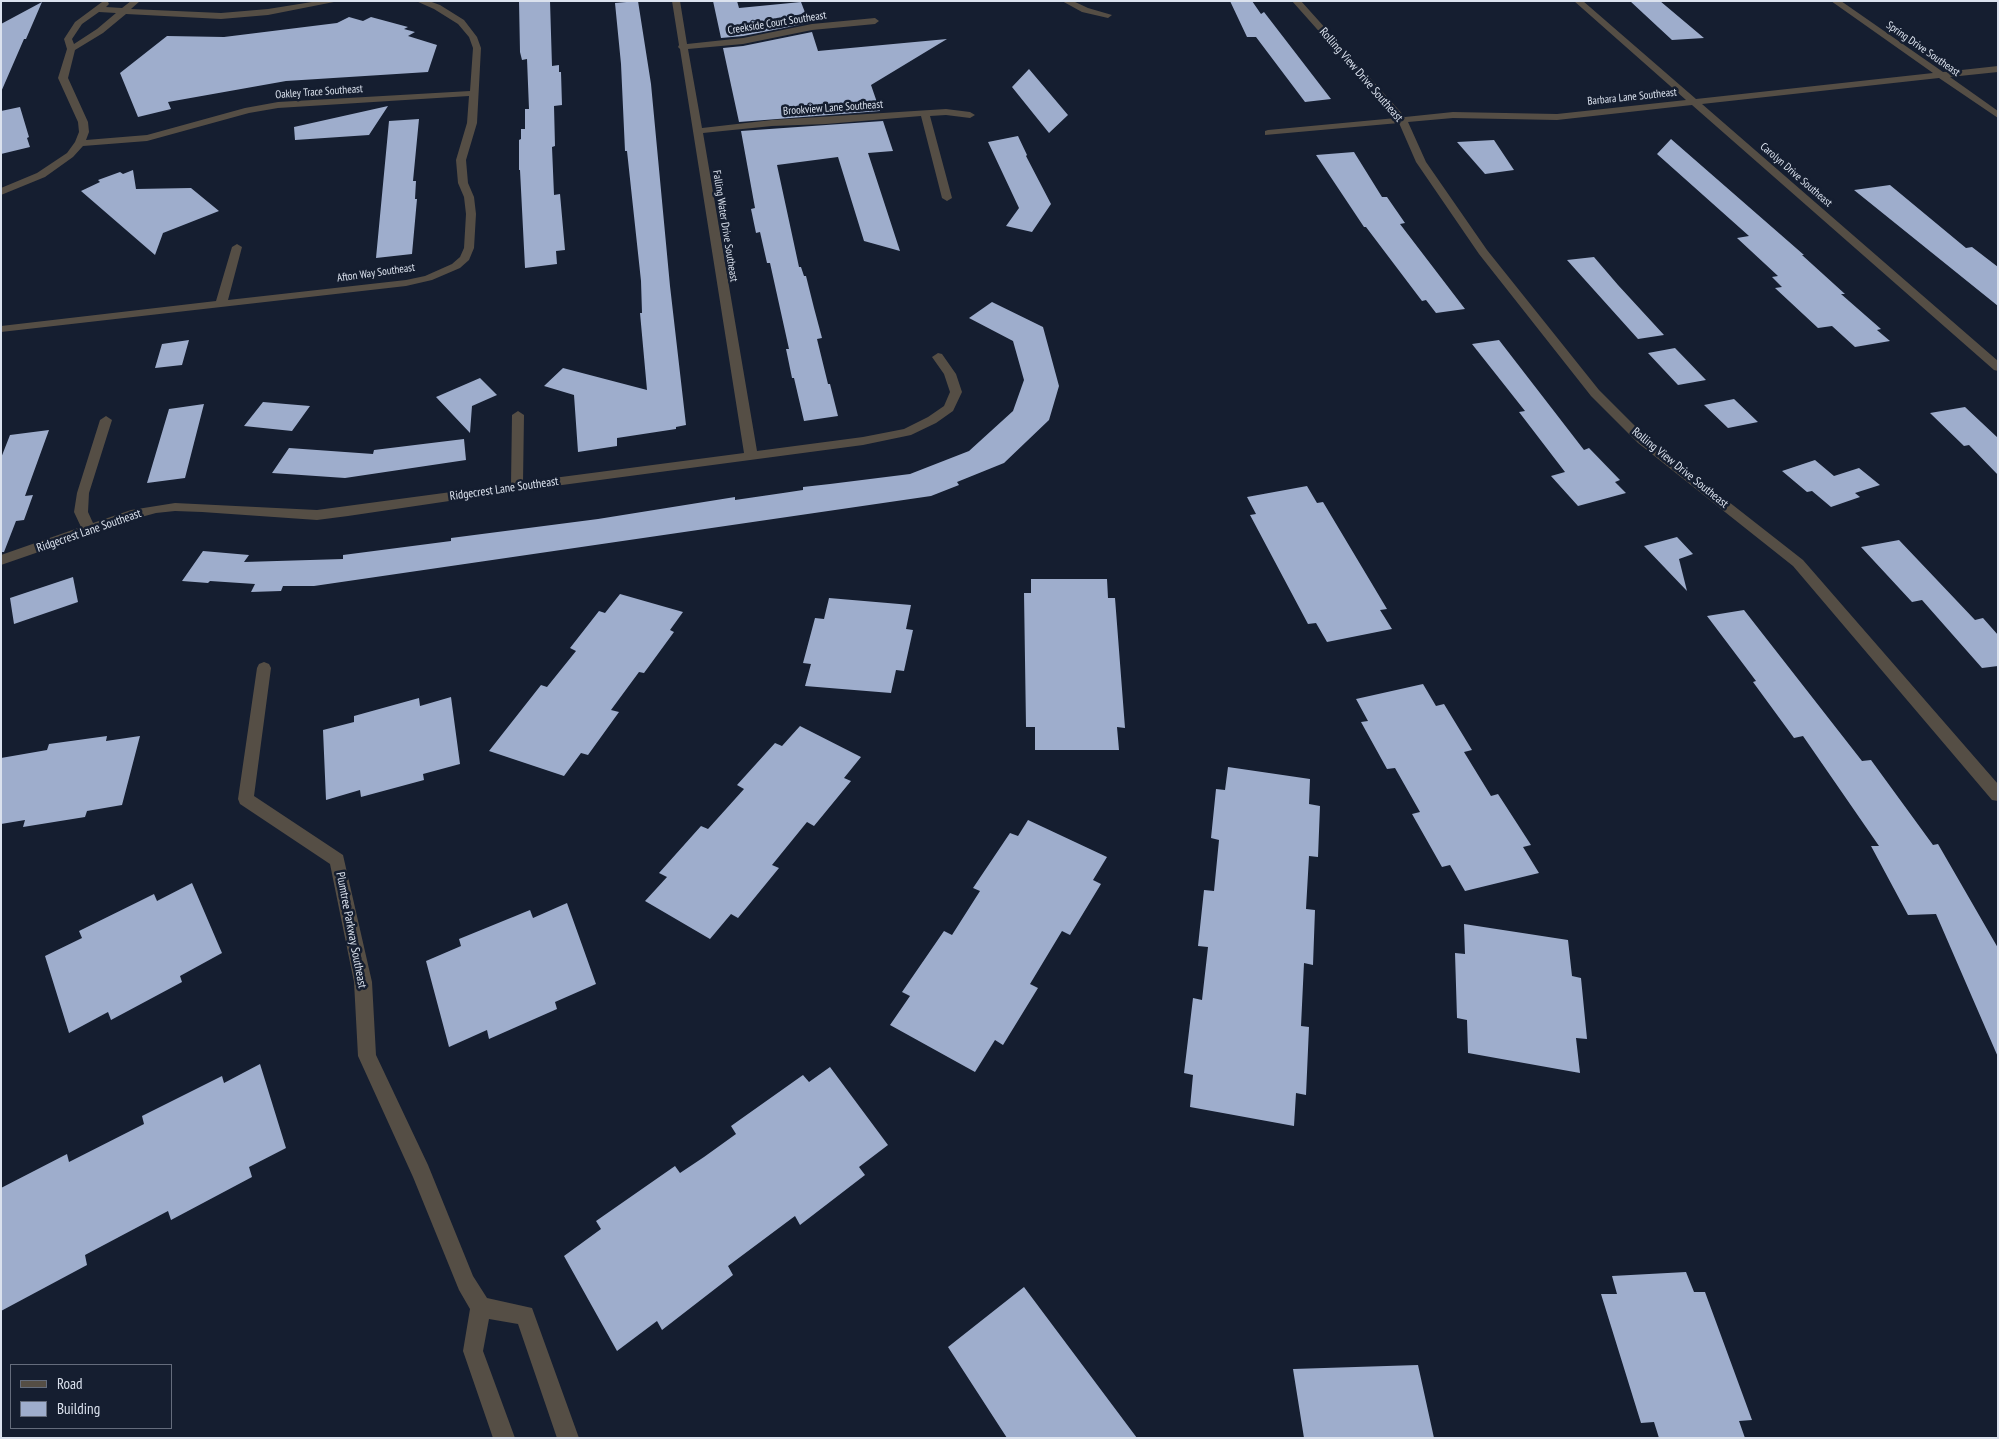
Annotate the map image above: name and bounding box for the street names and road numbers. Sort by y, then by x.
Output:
street label: Creekside Court Southeast [727,9,827,37]
street label: Spring Drive Southeast [1884,19,1962,79]
street label: Rolling View Drive Southeast [1316,25,1406,125]
street label: Oakley Trace Southeast [275,82,363,102]
street label: Barbara Lane Southeast [1587,86,1677,108]
street label: Brookview Lane Southeast [783,98,883,118]
street label: Carolyn Drive Southeast [1757,140,1835,210]
street label: Falling Water Drive Southeast [710,169,740,283]
street label: Afton Way Southeast [336,261,416,285]
street label: Rolling View Drive Southeast [1629,425,1731,511]
street label: Ridgecrest Lane Southeast [449,474,559,504]
street label: Ridgecrest Lane Southeast [35,506,143,556]
street label: Plumtree Parkway Southeast [333,871,369,989]

